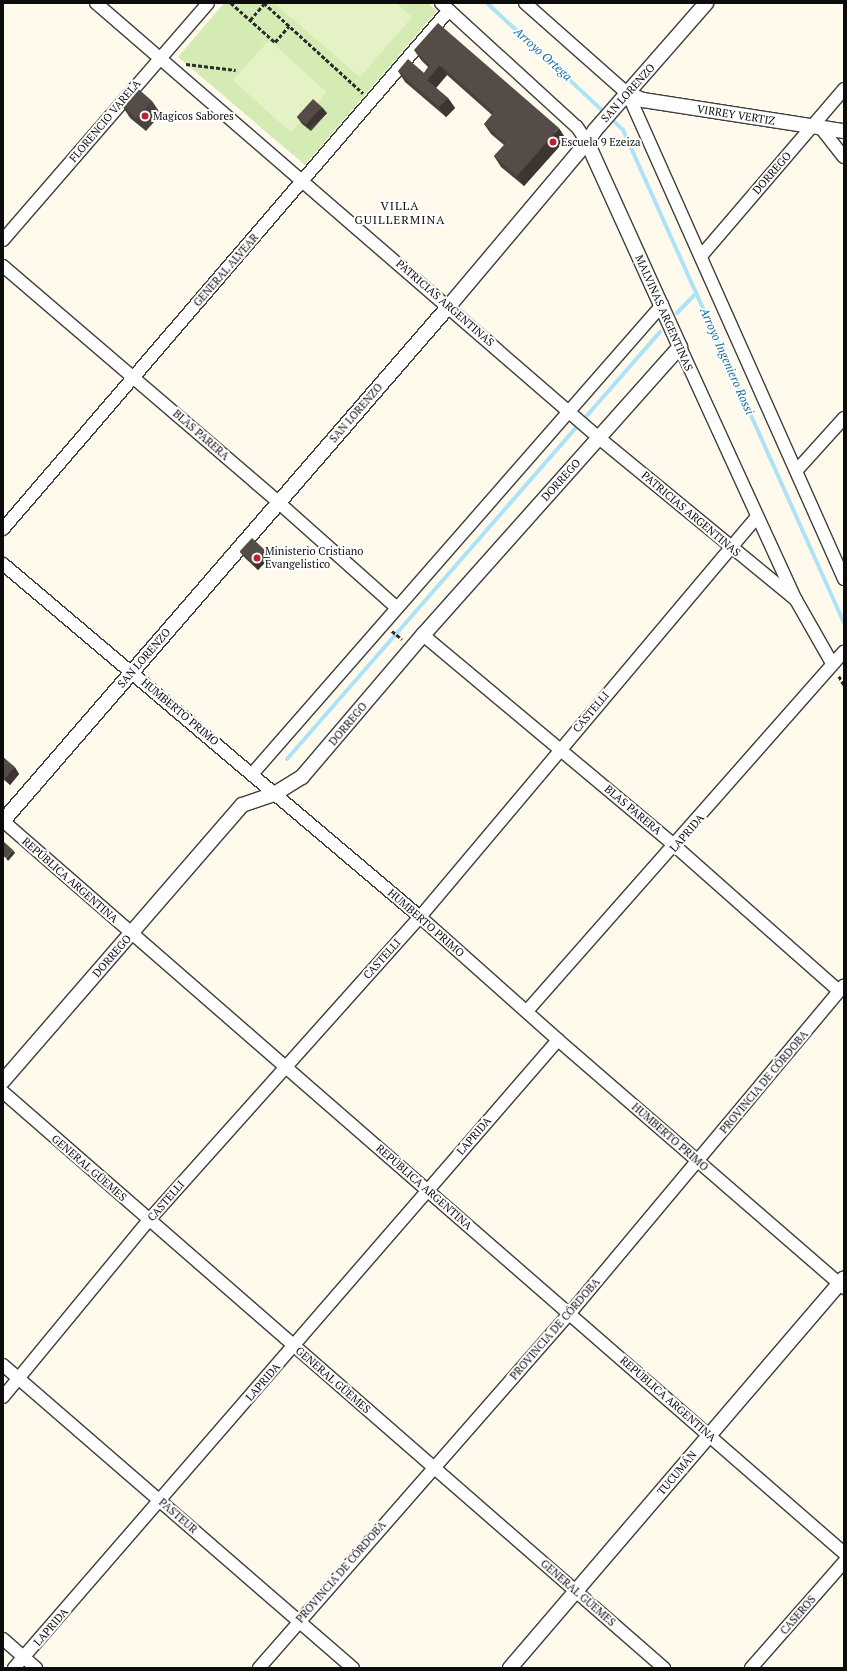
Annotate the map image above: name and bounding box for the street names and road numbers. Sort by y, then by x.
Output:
street label: SAN LORENZO [598,61,658,125]
street label: FLORENCIO VARELA [67,77,143,165]
street label: VIRREY VERTIZ [696,102,776,128]
street label: DORREGO [750,149,794,197]
street label: GENERAL ALVEAR [191,231,261,309]
street label: MALVINAS ARGENTINAS [632,253,696,373]
street label: PATRICIAS ARGENTINAS [393,257,497,349]
street label: SAN LORENZO [327,381,385,445]
street label: BLAS PARERA [170,407,232,463]
street label: DORREGO [539,456,583,504]
street label: PATRICIAS ARGENTINAS [639,469,743,559]
street label: SAN LORENZO [115,626,173,690]
street label: HUMBERTO PRIMO [139,676,221,748]
street label: CASTELLI [570,689,612,735]
street label: DORREGO [326,700,370,748]
street label: BLAS PARERA [602,782,664,838]
street label: LAPRIDA [667,811,707,855]
street label: REPÚBLICA ARGENTINA [19,835,121,925]
street label: HUMBERTO PRIMO [385,886,467,960]
street label: DORREGO [90,932,134,980]
street label: CASTELLI [361,936,403,982]
street label: PROVINCIA DE CÓRDOBA [717,1028,811,1136]
street label: HUMBERTO PRIMO [629,1100,711,1174]
street label: LAPRIDA [454,1114,494,1158]
street label: GENERAL GÜEMES [49,1132,129,1204]
street label: REPÚBLICA ARGENTINA [373,1142,475,1232]
street label: CASTELLI [145,1178,187,1224]
street label: PROVINCIA DE CÓRDOBA [507,1275,603,1383]
street label: GENERAL GÜEMES [293,1344,373,1416]
street label: REPÚBLICA ARGENTINA [617,1354,719,1444]
street label: LAPRIDA [243,1360,283,1404]
street label: TUCUMÁN [655,1448,699,1498]
street label: PASTEUR [156,1496,200,1536]
street label: PROVINCIA DE CÓRDOBA [293,1518,389,1626]
street label: GENERAL GÜEMES [538,1557,618,1629]
street label: CASEROS [777,1593,819,1637]
street label: LAPRIDA [31,1605,71,1649]

